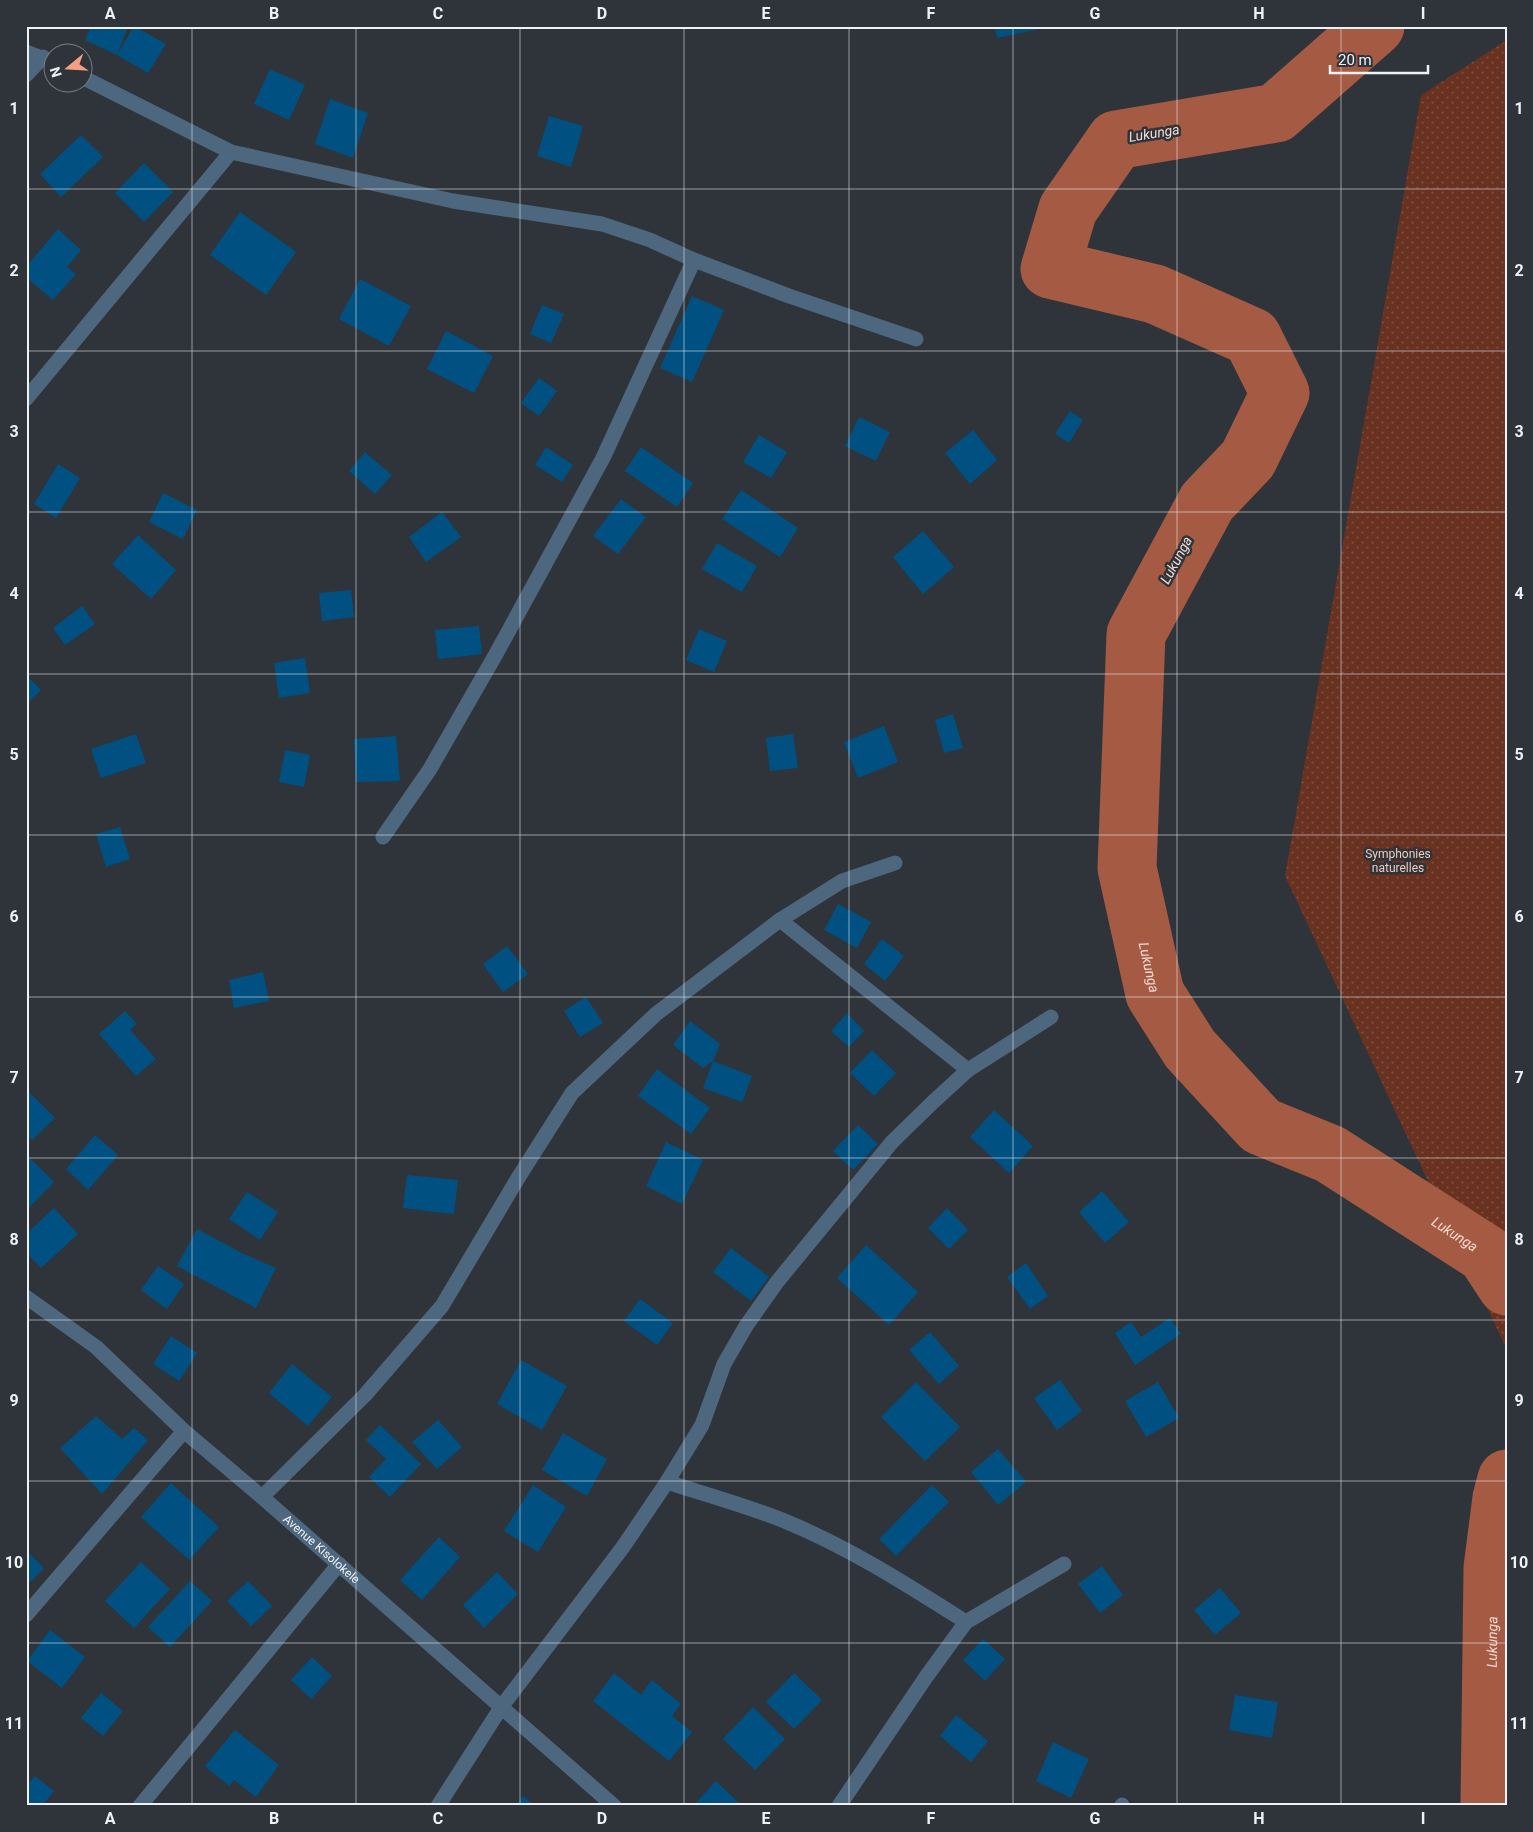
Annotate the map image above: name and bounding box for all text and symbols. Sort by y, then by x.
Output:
text: A [105,4,116,23]
text: B [269,4,279,23]
text: C [433,4,443,23]
text: D [597,4,607,23]
text: E [762,4,771,23]
text: F [927,4,936,23]
text: G [1090,4,1101,23]
text: H [1253,4,1265,23]
text: I [1421,4,1425,23]
north arrow [42,42,92,92]
scale bar [1330,42,1428,74]
text: 20 m [1338,51,1372,69]
text: N [46,65,65,79]
text: 1 [9,99,19,118]
text: 1 [1514,99,1524,118]
water label: Lukunga [1127,121,1181,145]
text: 2 [9,261,19,280]
text: 2 [1514,261,1524,280]
text: 3 [9,422,19,441]
text: 3 [1514,422,1524,441]
water label: Lukunga [1157,534,1195,586]
text: 4 [9,584,19,603]
text: 4 [1514,584,1524,603]
text: 5 [9,745,19,764]
text: 5 [1514,745,1524,764]
park label: Symphonies naturelles [1365,847,1431,875]
text: 6 [9,907,19,926]
text: 6 [1514,907,1524,926]
water label: Lukunga [1136,941,1162,994]
text: 7 [9,1068,19,1087]
text: 7 [1514,1068,1524,1087]
water label: Lukunga [1429,1213,1481,1255]
text: 8 [9,1230,19,1249]
text: 8 [1514,1230,1524,1249]
text: 9 [9,1391,19,1410]
text: 9 [1514,1391,1524,1410]
street label: Avenue Kisolokele [280,1512,363,1587]
text: 10 [5,1553,23,1572]
text: 10 [1510,1553,1528,1572]
water label: Lukunga [1484,1616,1500,1668]
text: 11 [5,1714,23,1733]
text: 11 [1510,1714,1528,1733]
text: A [105,1809,116,1828]
text: B [269,1809,279,1828]
text: C [433,1809,443,1828]
text: D [597,1809,607,1828]
text: E [762,1809,771,1828]
text: F [927,1809,936,1828]
text: G [1090,1809,1101,1828]
text: H [1253,1809,1265,1828]
text: I [1421,1809,1425,1828]

